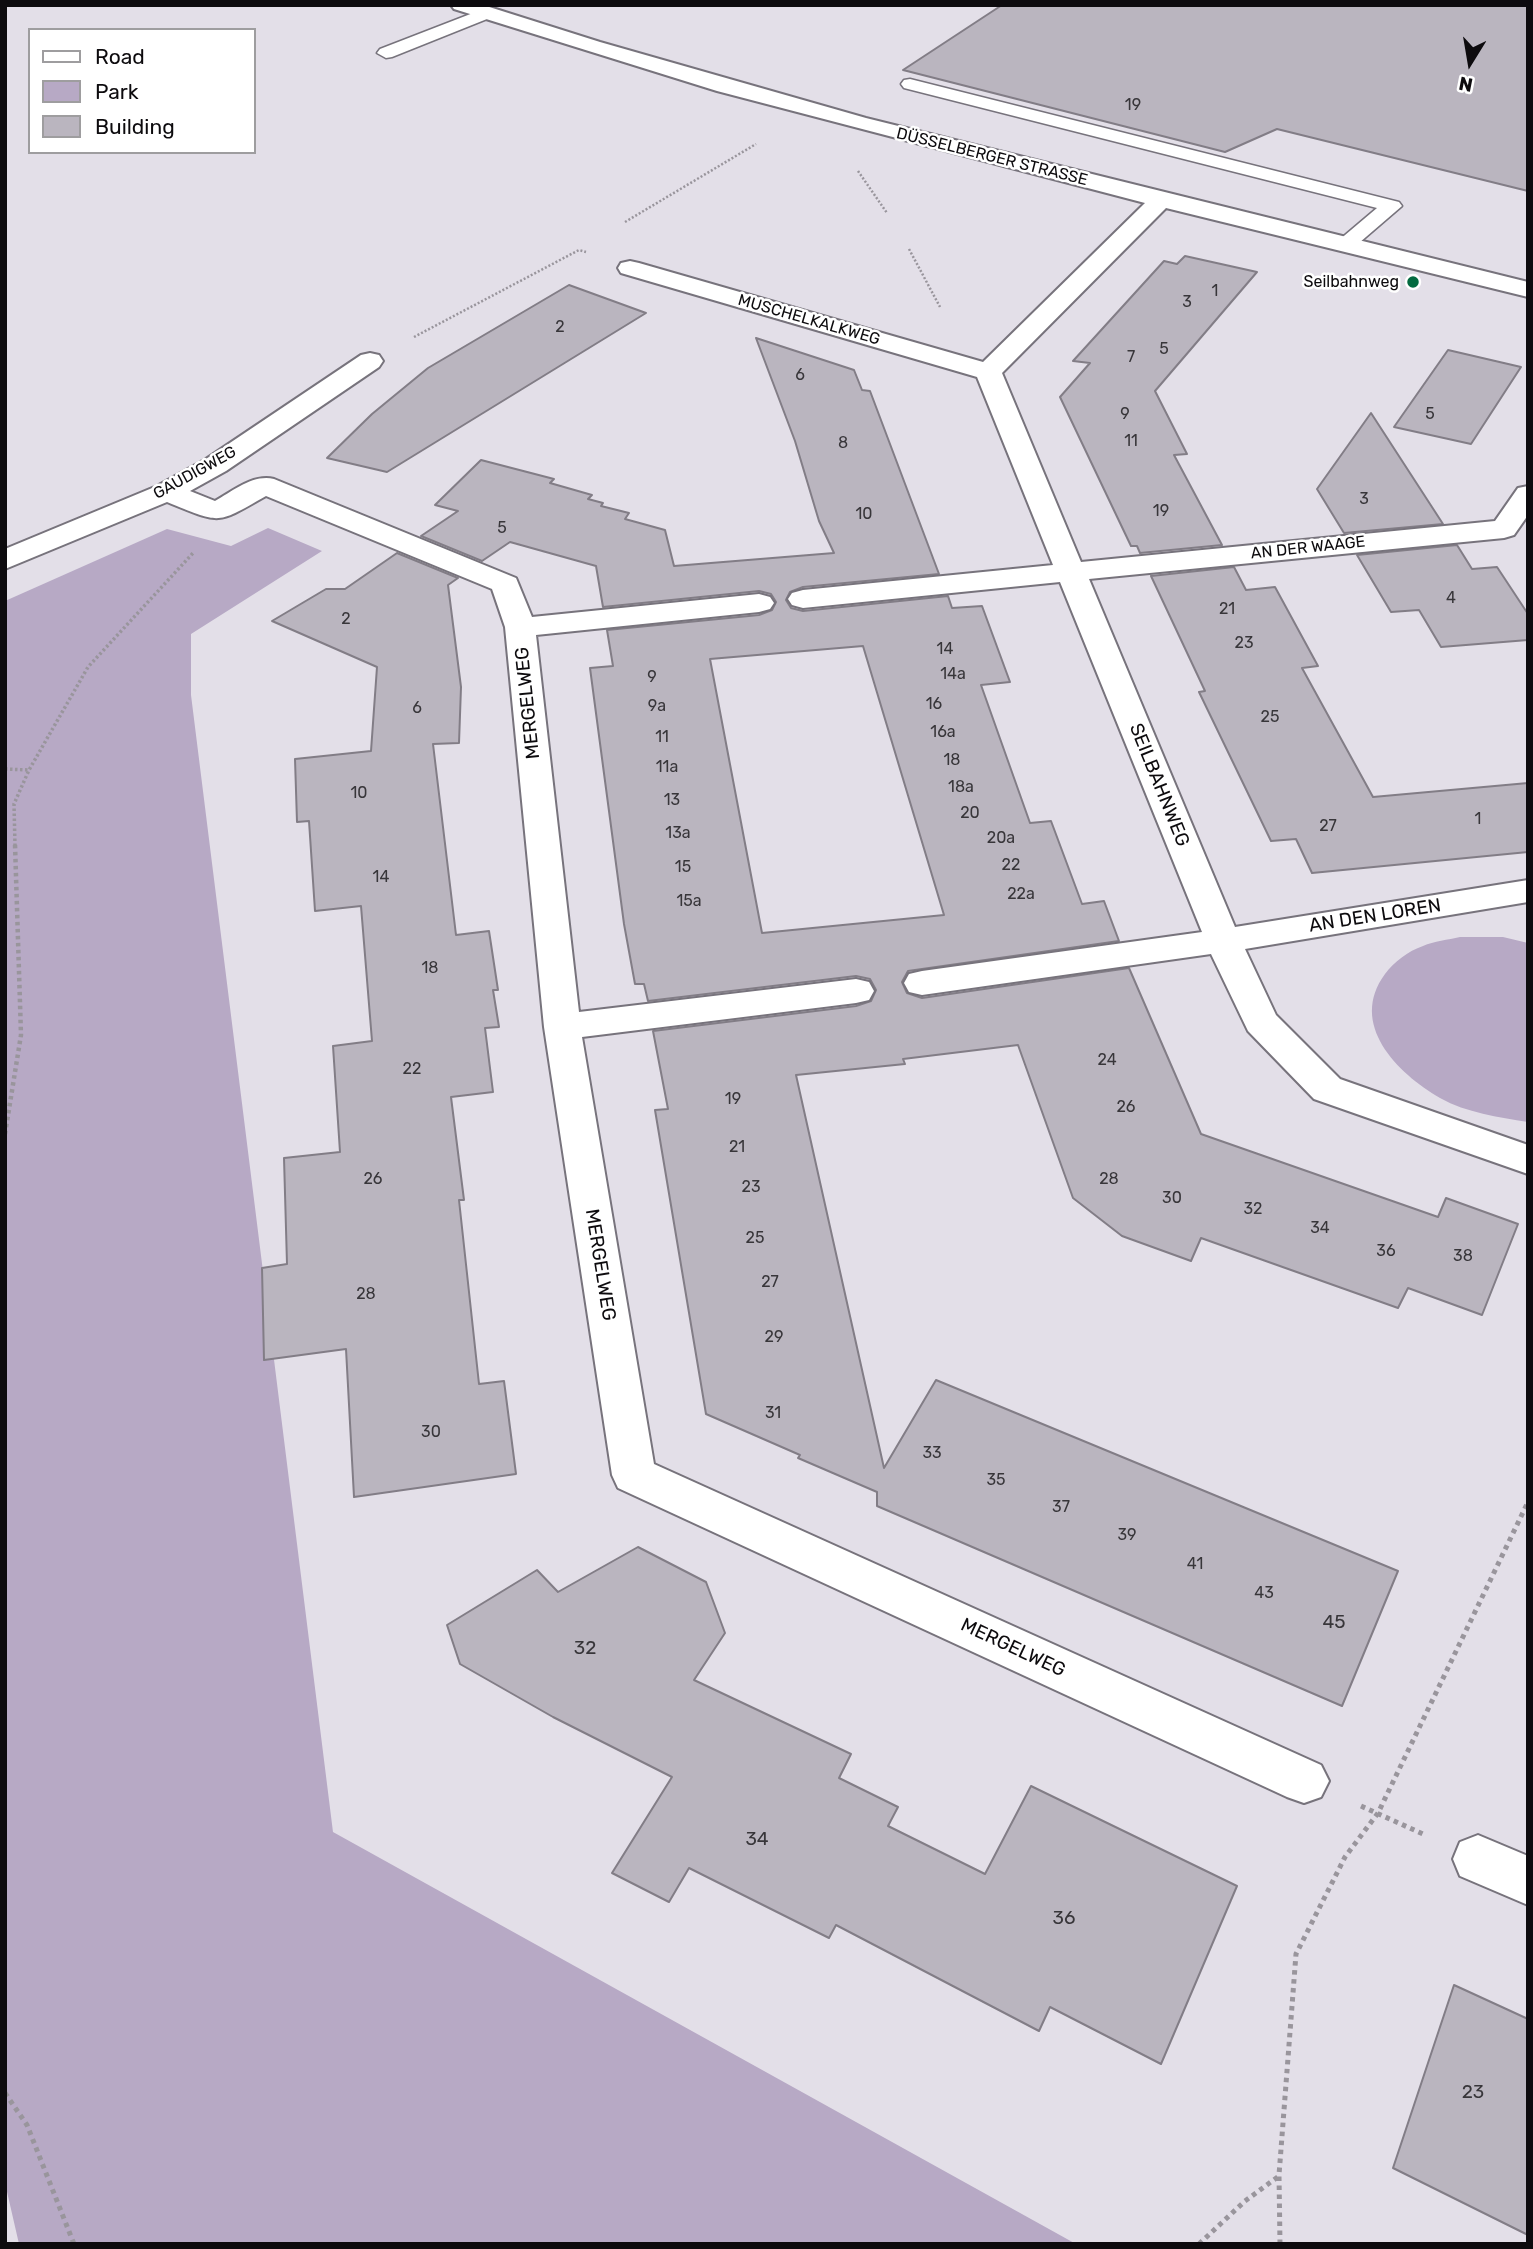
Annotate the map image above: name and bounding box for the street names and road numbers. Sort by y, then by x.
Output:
street label: DÜSSELBERGER STRASSE [894,124,1090,190]
street label: MUSCHELKALKWEG [736,291,882,349]
street label: GAUDIGWEG [150,442,240,504]
street label: AN DER WAAGE [1250,532,1366,564]
street label: MERGELWEG [511,646,545,760]
street label: SEILBAHNWEG [1124,720,1194,850]
street label: AN DEN LOREN [1307,894,1443,938]
street label: MERGELWEG [580,1207,620,1323]
street label: MERGELWEG [957,1614,1069,1682]

